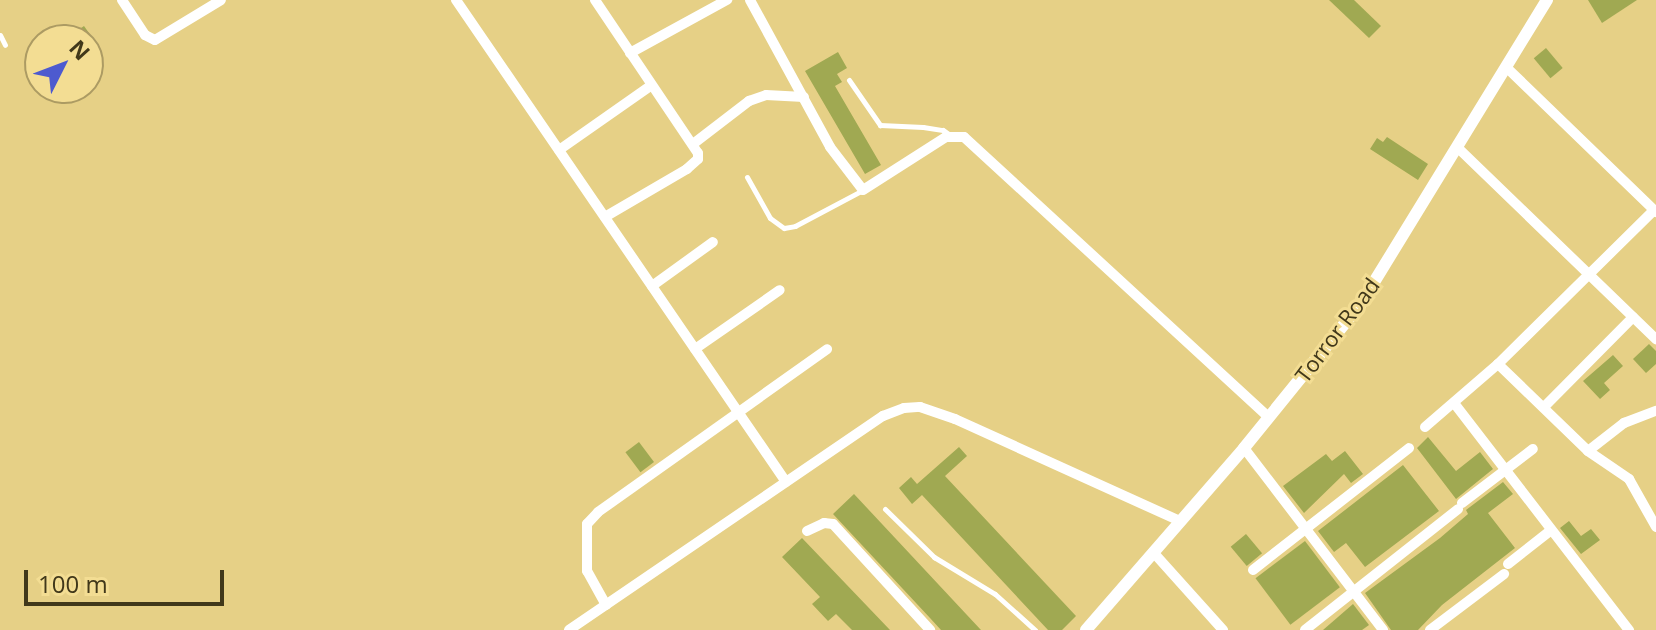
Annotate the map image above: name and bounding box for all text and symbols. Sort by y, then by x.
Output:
north arrow [24,24,104,104]
text: N [63,33,97,66]
street label: Torror Road [1289,273,1385,387]
scale bar [28,554,228,604]
text: 100 m [38,567,108,600]

